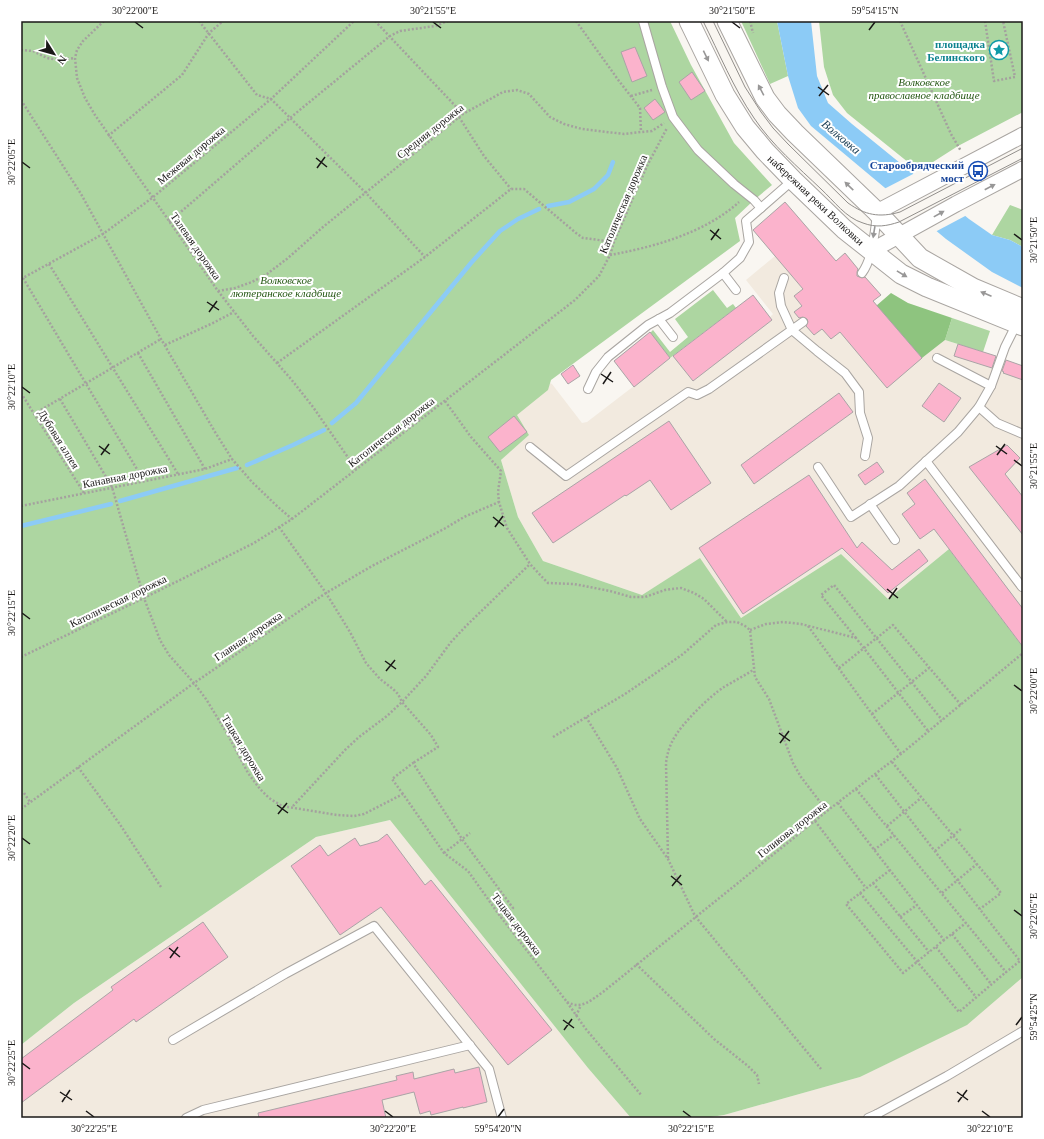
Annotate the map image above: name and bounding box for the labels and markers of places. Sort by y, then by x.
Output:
place label: площадка Белинского [927,38,985,63]
place icon: площадка Белинского [988,39,1010,61]
place label: Старообрядческий мост [870,159,965,184]
bus stop icon: Старообрядческий мост [967,160,989,182]

